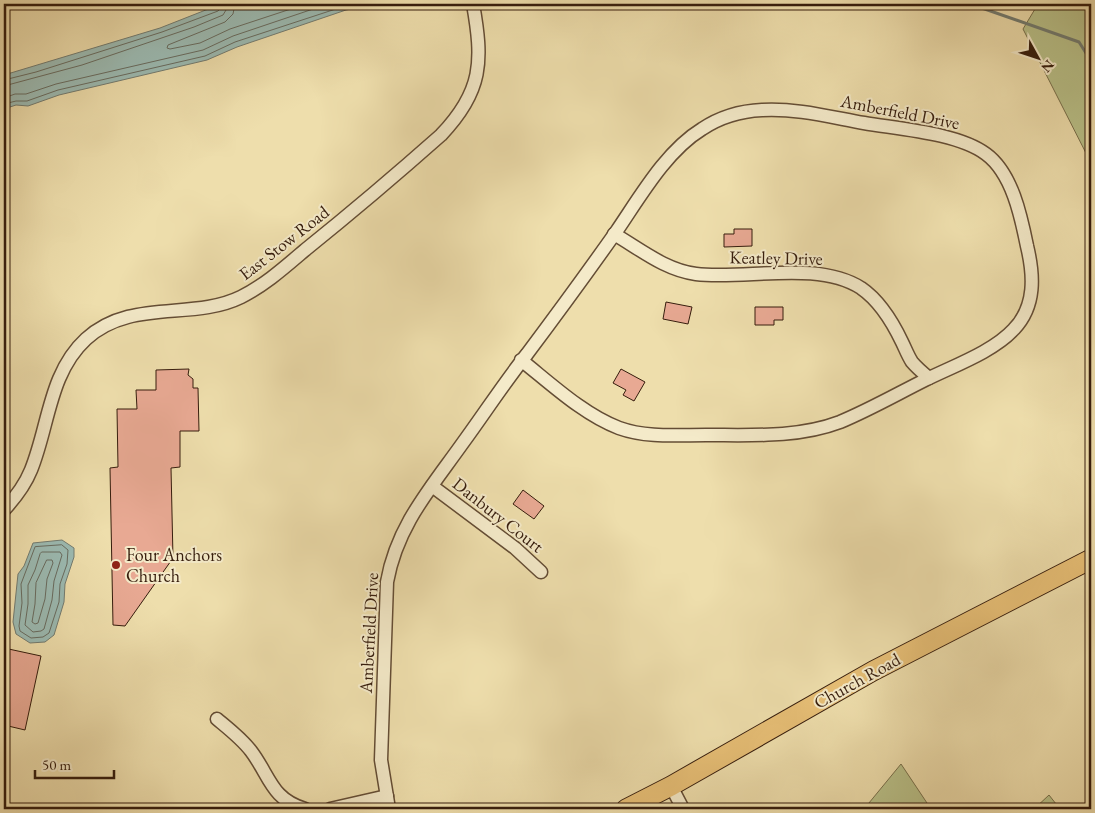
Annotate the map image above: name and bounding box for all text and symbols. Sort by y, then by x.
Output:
north arrow [1012,32,1062,82]
text: N [1037,56,1058,77]
street label: Amberfield Drive [838,89,961,134]
street label: East Stow Road [234,200,334,285]
street label: Keatley Drive [729,245,823,270]
street label: Danbury Court [448,472,549,558]
place label: Four Anchors Church [126,543,222,587]
marker: Four Anchors Church [110,559,122,571]
street label: Amberfield Drive [354,572,383,695]
street label: Church Road [809,647,905,714]
scale bar [35,748,114,780]
text: 50 m [42,755,71,774]

